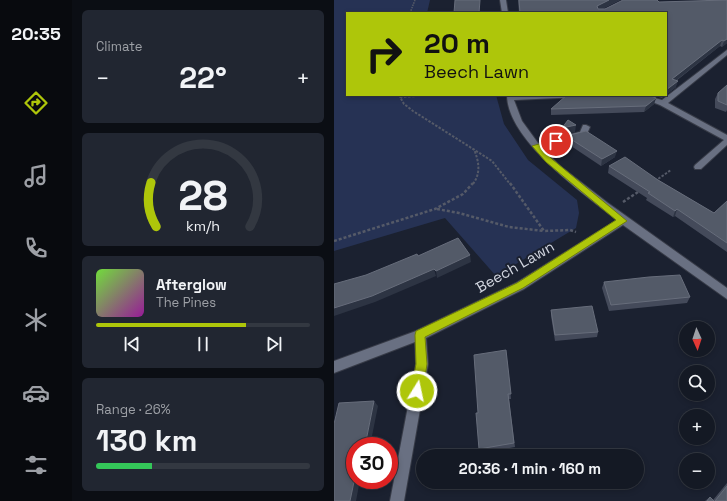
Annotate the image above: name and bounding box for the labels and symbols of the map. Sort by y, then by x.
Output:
pin [539,124,573,158]
street label: Beech Lawn [472,236,557,297]
north arrow [679,321,715,357]
position arrow [396,370,438,412]
speed limit sign: 30 [346,437,398,489]

